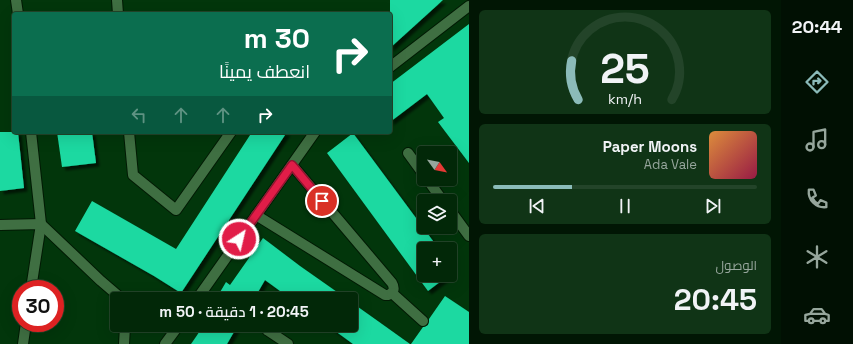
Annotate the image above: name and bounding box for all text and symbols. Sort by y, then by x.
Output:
text: 20:44 [792,15,842,38]
text: 30 m [244,20,310,56]
icon: right [324,28,376,80]
text: 25 [600,42,650,95]
text: انعطف يمينًا [219,60,310,83]
icon: directions [803,68,831,96]
text: km/h [608,90,642,108]
icon: left [128,104,150,126]
icon: ahead [170,104,192,126]
icon: ahead [212,104,234,126]
icon: right [254,104,276,126]
icon: music [803,126,831,154]
text: Paper Moons [603,137,697,156]
north arrow [417,146,457,186]
map controls [417,146,457,282]
text: Ada Vale [644,156,697,173]
pin [305,184,339,218]
icon: phone [803,185,831,213]
icon: arrive [311,190,333,212]
button: layers [417,194,457,234]
icon: previous [526,195,548,217]
icon: pause [614,195,636,217]
icon: next [702,195,724,217]
position arrow [218,218,260,260]
button: + [417,242,457,282]
icon: climate [803,243,831,271]
text: الوصول [716,257,757,274]
speed limit sign: 30 [12,280,64,332]
text: 20:45 [674,280,757,319]
icon: car [803,301,831,329]
text: 20:45 · 1 دقيقة · 50 m [159,302,309,321]

